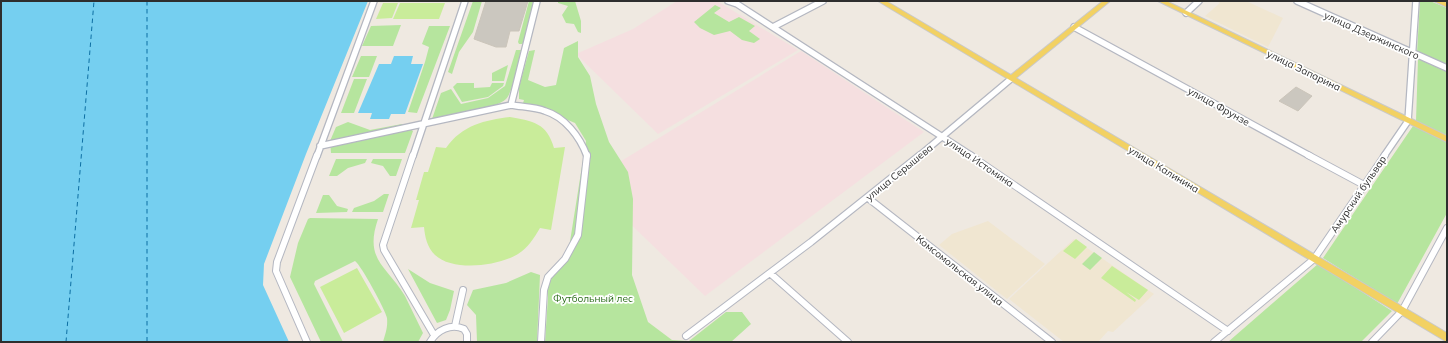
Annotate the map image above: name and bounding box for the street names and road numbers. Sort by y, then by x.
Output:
street label: улица Дзержинского [1322,9,1422,62]
street label: улица Запарина [1265,47,1343,94]
street label: улица Фрунзе [1186,84,1252,129]
street label: улица Истомина [943,135,1016,190]
street label: улица Серышева [863,141,936,204]
street label: улица Калинина [1126,143,1201,196]
street label: Амурский бульвар [1328,153,1389,235]
street label: Комсомольская улица [913,232,1006,309]

